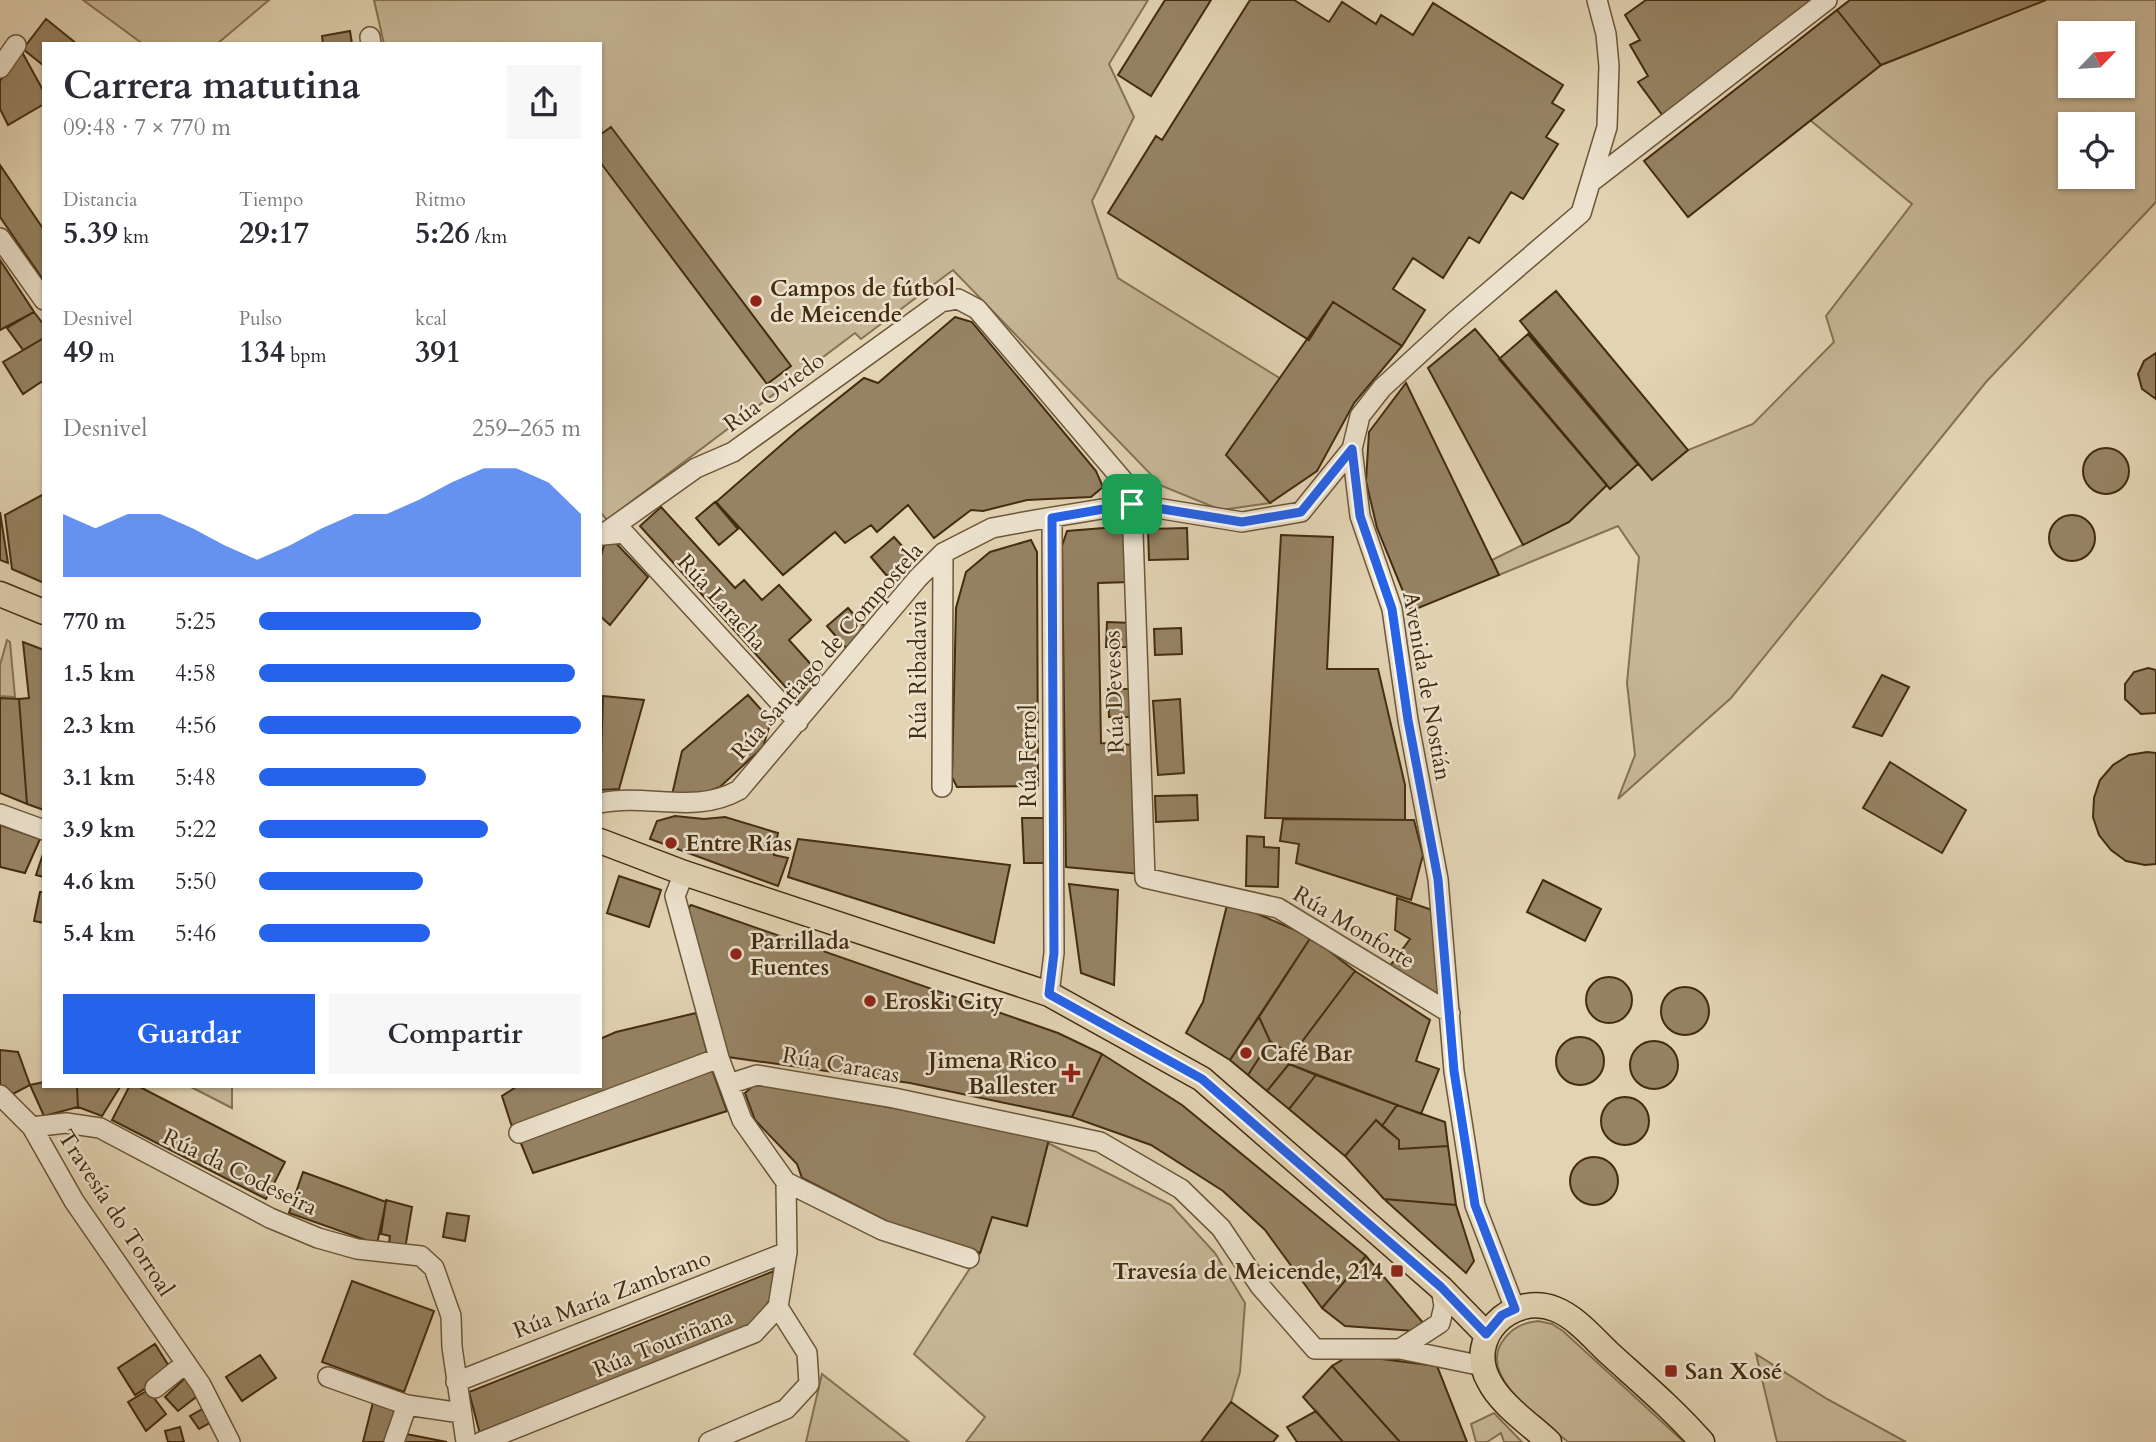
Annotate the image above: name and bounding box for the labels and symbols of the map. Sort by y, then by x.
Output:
north arrow [2058,21,2135,98]
place label: Campos de fútbol de Meicende [770,273,955,330]
marker: Campos de fútbol de Meicende [748,293,764,309]
street label: Rúa Oviedo [717,345,831,439]
pin [1102,474,1162,534]
street label: Rúa Santiago de Compostela [724,536,930,766]
street label: Rúa Laracha [670,547,774,657]
street label: Avenida de Nostián [1395,589,1459,783]
street label: Rúa Ribadavia [903,600,934,740]
street label: Rúa Devesos [1096,630,1132,754]
street label: Rúa Ferrol [1013,704,1044,808]
place label: Entre Rías [685,828,792,859]
marker: Entre Rías [663,835,679,851]
street label: Rúa Monforte [1287,878,1421,976]
place label: Parrillada Fuentes [750,926,851,983]
marker: Parrillada Fuentes [728,946,744,962]
place label: Eroski City [884,986,1004,1017]
marker: Eroski City [862,993,878,1009]
place label: Café Bar [1260,1038,1353,1069]
street label: Rúa Caracas [780,1039,902,1091]
place label: Jimena Rico Ballester [925,1045,1058,1102]
marker: Café Bar [1238,1045,1254,1061]
marker: Jimena Rico Ballester [1063,1065,1079,1081]
street label: Rúa da Codeseira [157,1121,323,1223]
street label: Travesía do Torroal [51,1124,182,1302]
street label: Rúa María Zambrano [509,1242,715,1346]
place label: Travesía de Meicende, 214 [1112,1256,1383,1287]
marker: Travesía de Meicende, 214 [1389,1263,1405,1279]
street label: Rúa Touriñana [589,1301,737,1385]
place label: San Xosé [1685,1356,1782,1387]
marker: San Xosé [1663,1363,1679,1379]

